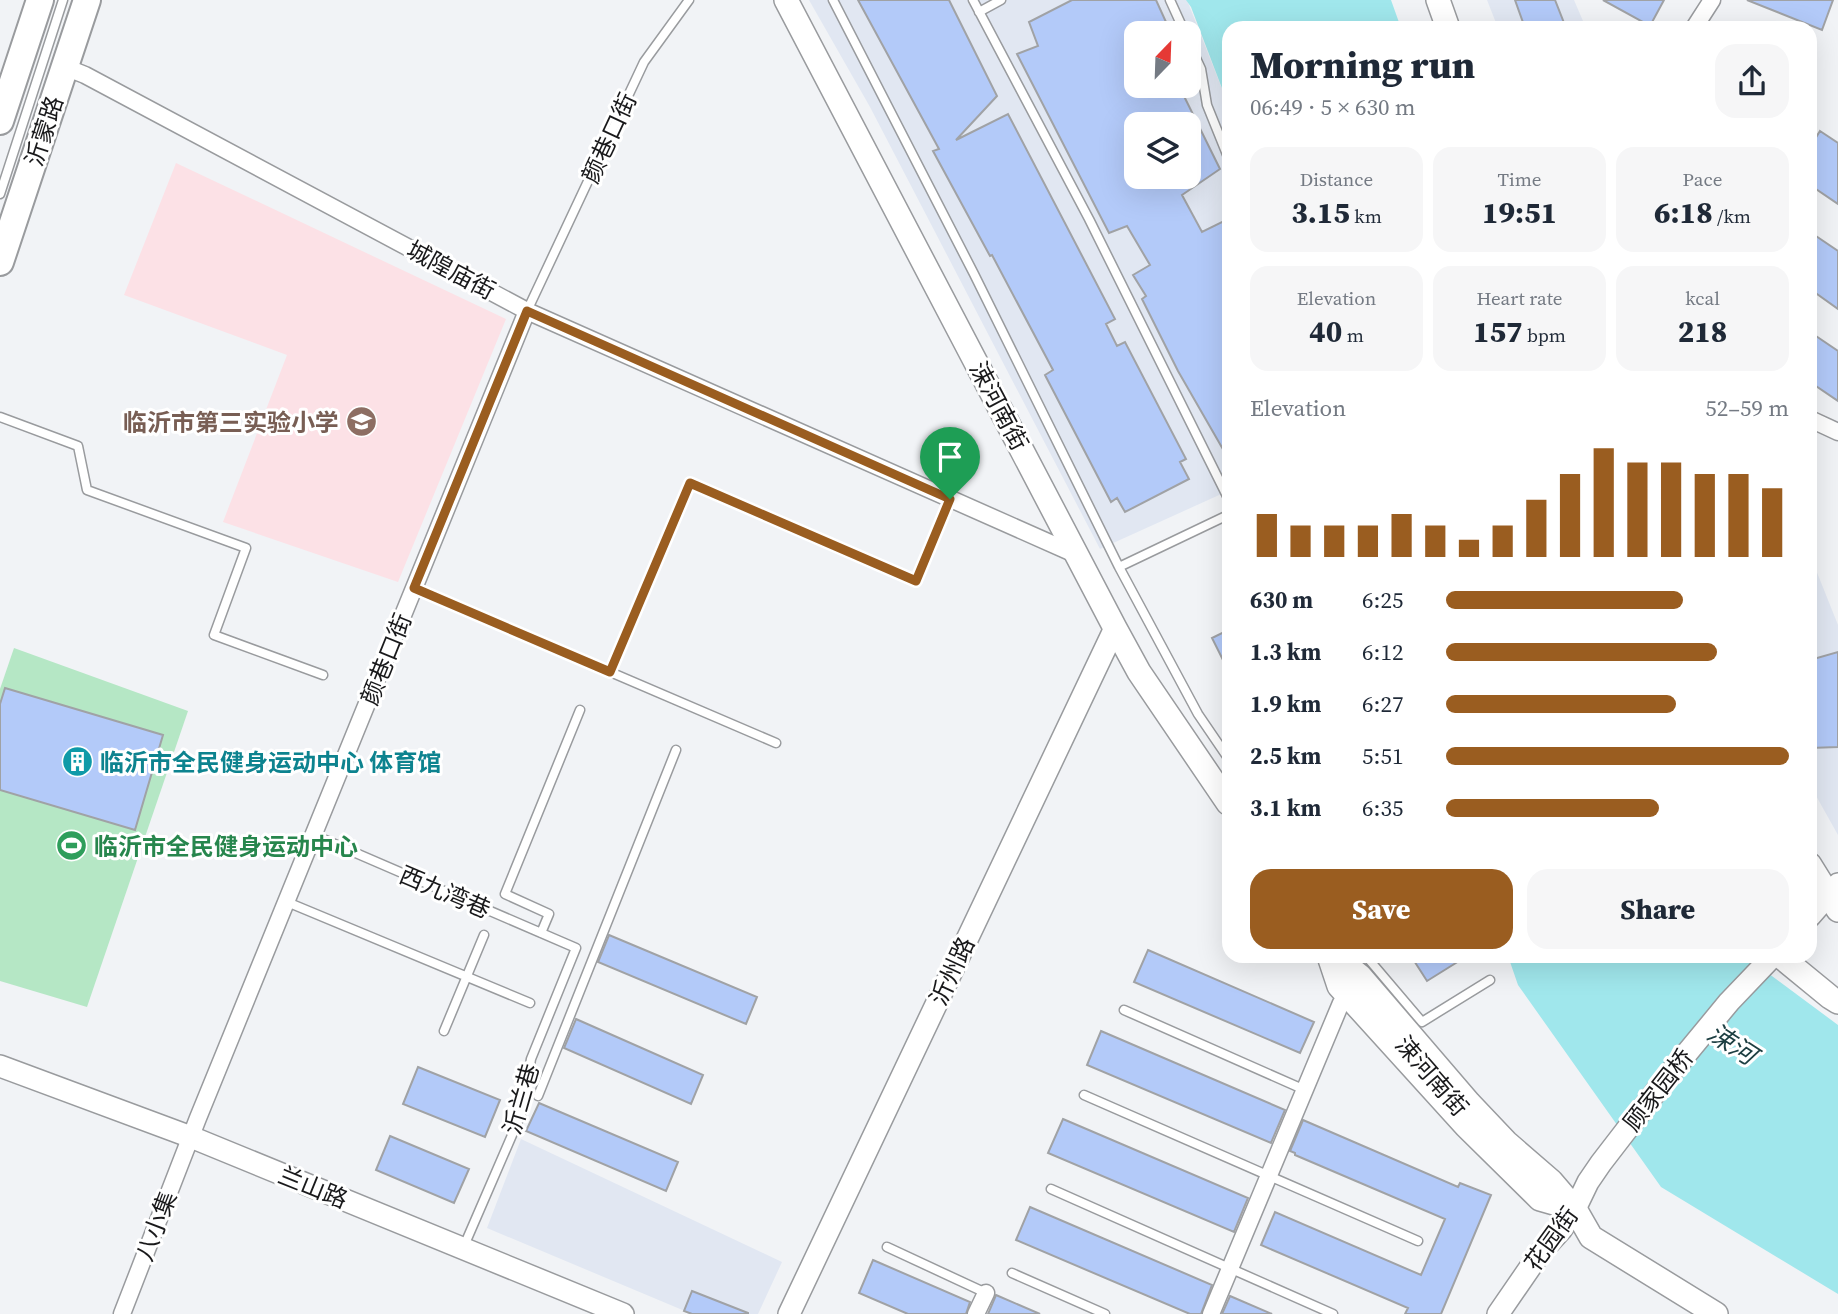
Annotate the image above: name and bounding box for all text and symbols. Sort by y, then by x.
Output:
north arrow [1124,21,1200,98]
map controls [1124,21,1201,189]
text: Morning run [1250,39,1475,91]
button: share [1715,44,1789,118]
street label: 颜巷口街 [574,88,644,188]
text: 06:49 · 5 × 630 m [1250,91,1416,123]
street label: 沂蒙路 [17,92,71,170]
button: layers [1124,112,1201,189]
text: Distance [1300,166,1373,192]
text: Time [1498,166,1541,192]
text: Pace [1683,166,1722,192]
text: 3.15 [1291,192,1350,233]
text: 19:51 [1482,192,1557,233]
text: 6:18 [1654,192,1713,233]
text: km [1350,203,1382,229]
text: /km [1713,203,1751,229]
street label: 城隍庙街 [401,233,501,307]
text: Elevation [1297,285,1376,311]
text: Heart rate [1476,285,1563,311]
text: kcal [1685,285,1720,311]
text: 40 [1309,311,1342,352]
text: 157 [1473,311,1523,352]
text: 218 [1678,311,1727,352]
text: m [1342,322,1364,348]
text: bpm [1523,322,1566,348]
street label: 涑河南街 [962,356,1036,456]
text: Elevation [1250,392,1346,424]
text: 52–59 m [1705,392,1789,424]
school or university icon: 临沂市第三实验小学 [345,405,379,439]
place label: 临沂市第三实验小学 [123,406,339,439]
pin [920,427,980,499]
icon: arrive [931,438,969,476]
text: 630 m [1250,584,1313,616]
text: 6:25 [1362,584,1403,616]
street label: 颜巷口街 [353,608,419,710]
text: 1.3 km [1250,636,1321,668]
text: 6:12 [1362,636,1403,668]
text: 1.9 km [1250,688,1321,720]
text: 6:27 [1362,688,1403,720]
text: 2.5 km [1250,740,1321,772]
text: 5:51 [1362,740,1403,772]
building icon: 临沂市全民健身运动中心 体育馆 [60,745,94,779]
place label: 临沂市全民健身运动中心 体育馆 [100,746,441,779]
text: 3.1 km [1250,792,1321,824]
text: 6:35 [1362,792,1403,824]
sports icon: 临沂市全民健身运动中心 [54,829,88,863]
place label: 临沂市全民健身运动中心 [94,830,358,863]
street label: 西九湾巷 [394,858,496,926]
button: Save [1250,869,1513,949]
button: Share [1527,869,1789,949]
street label: 沂州路 [922,931,982,1011]
water label: 涑河 [1700,1015,1768,1076]
street label: 涑河南街 [1388,1029,1476,1123]
street label: 顾家园桥 [1615,1042,1701,1138]
street label: 沂兰巷 [495,1060,547,1138]
street label: 兰山路 [273,1158,353,1216]
street label: 八小集 [128,1186,184,1266]
street label: 花园街 [1516,1200,1586,1278]

